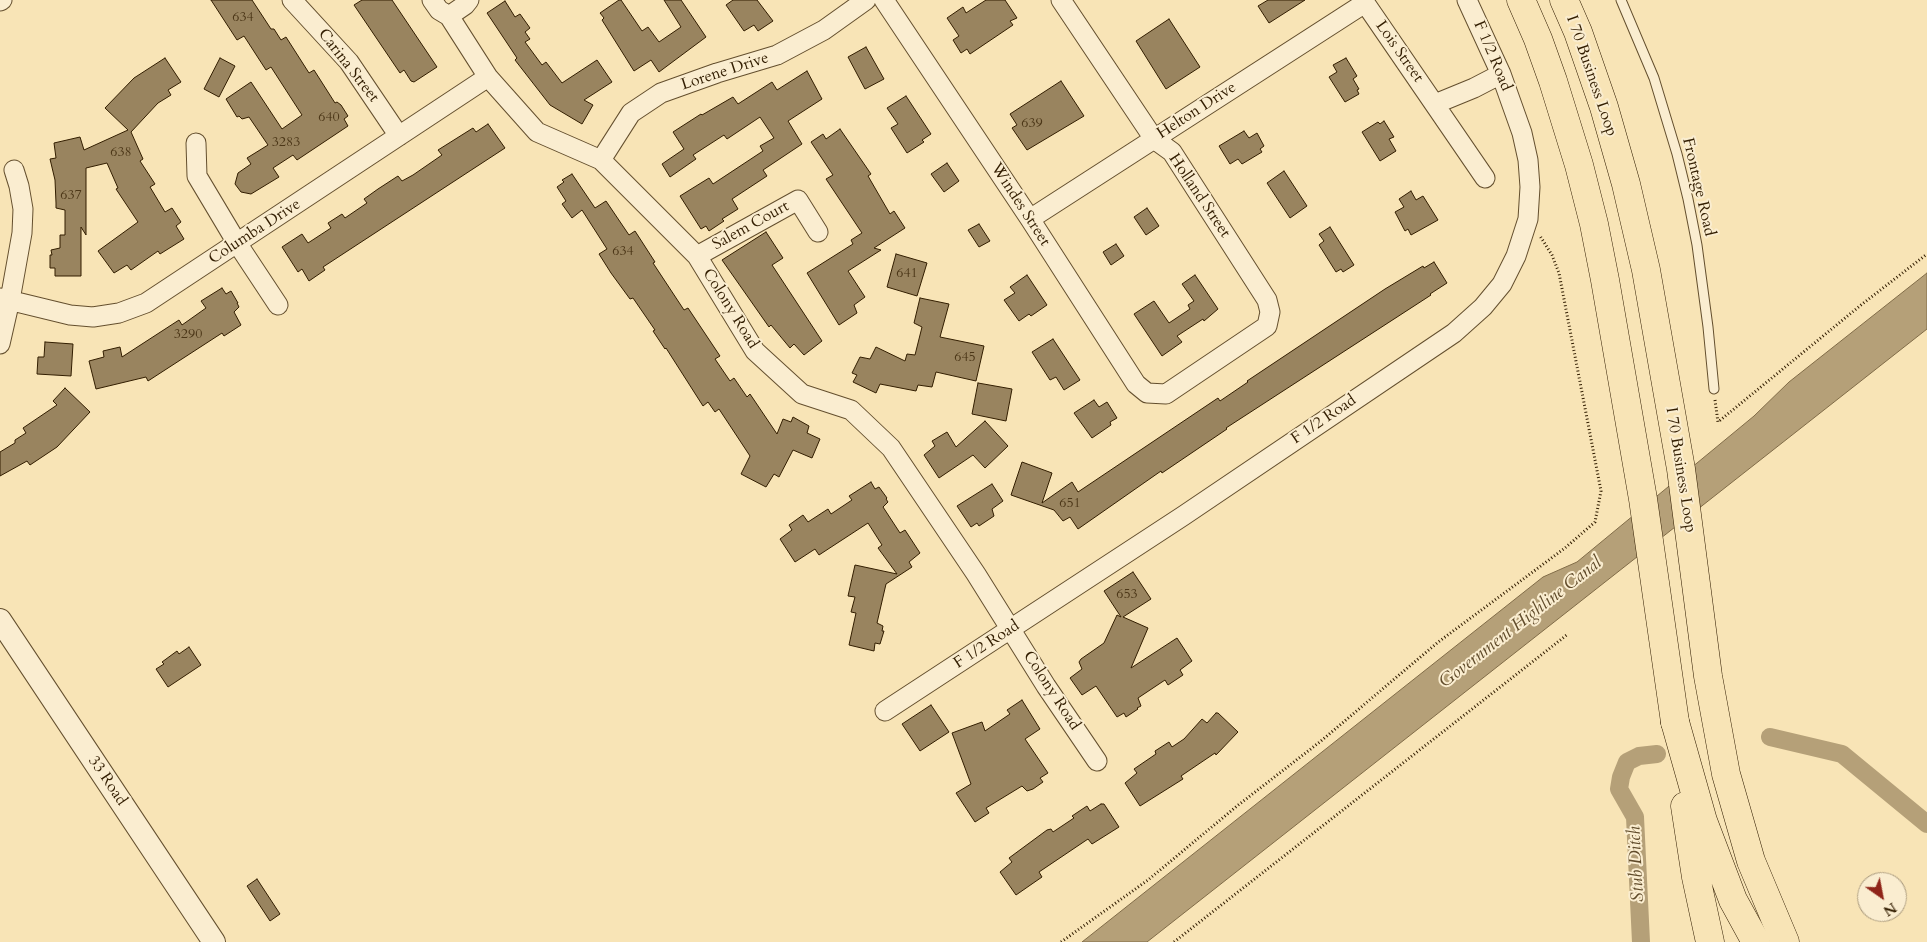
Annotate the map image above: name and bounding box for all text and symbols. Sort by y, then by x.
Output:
house number: 634 [232,10,254,26]
street label: I 70 Business Loop [1561,13,1621,139]
street label: Lois Street [1371,17,1427,87]
street label: F 1/2 Road [1469,18,1515,94]
street label: Carina Street [313,25,383,107]
street label: Lorene Drive [679,49,771,95]
street label: Helton Drive [1154,78,1240,144]
house number: 640 [318,110,340,126]
house number: 639 [1021,116,1043,132]
house number: 3283 [272,135,300,151]
street label: Frontage Road [1677,136,1719,238]
house number: 638 [110,145,132,161]
street label: Holland Street [1164,150,1234,242]
street label: Windes Street [986,160,1054,250]
house number: 637 [60,188,82,204]
street label: Columba Drive [205,195,305,269]
street label: Salem Court [709,197,793,255]
house number: 634 [612,244,634,260]
street label: Colony Road [698,265,762,353]
house number: 641 [896,266,918,282]
house number: 3290 [174,327,202,343]
house number: 645 [954,350,976,366]
street label: F 1/2 Road [1288,391,1360,449]
street label: I 70 Business Loop [1661,406,1699,534]
house number: 651 [1059,496,1081,512]
water label: Government Highline Canal [1435,553,1607,693]
house number: 653 [1116,587,1138,603]
street label: F 1/2 Road [951,617,1023,673]
street label: Colony Road [1018,648,1084,734]
street label: 33 Road [83,752,131,810]
water label: Stub Ditch [1624,825,1650,903]
north arrow [1857,872,1907,922]
text: N [1880,898,1900,920]

